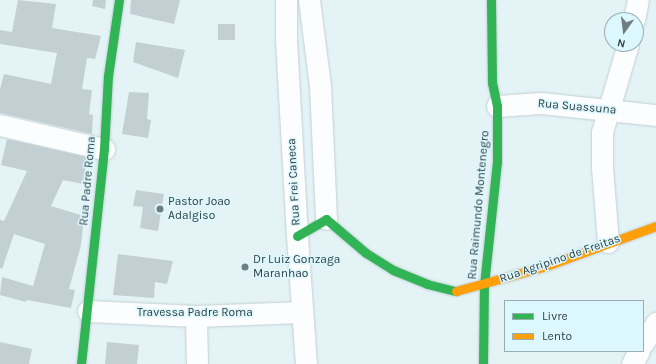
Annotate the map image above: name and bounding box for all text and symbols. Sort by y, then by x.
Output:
north arrow [604,12,644,52]
text: N [616,36,627,50]
street label: Rua Suassuna [537,96,617,118]
street label: Rua Raimundo Montenegro [465,130,493,280]
street label: Rua Padre Roma [77,136,99,226]
street label: Rua Frei Caneca [285,138,303,226]
place label: Pastor Joao Adalgiso [168,195,230,223]
marker: Pastor Joao Adalgiso [155,204,165,214]
street label: Rua Agripino de Freitas [498,232,622,286]
place label: Dr Luiz Gonzaga Maranhao [253,253,340,281]
marker: Dr Luiz Gonzaga Maranhao [240,262,250,272]
legend [504,300,644,352]
street label: Travessa Padre Roma [137,306,253,320]
text: Livre [542,309,568,323]
text: Lento [542,329,572,343]

